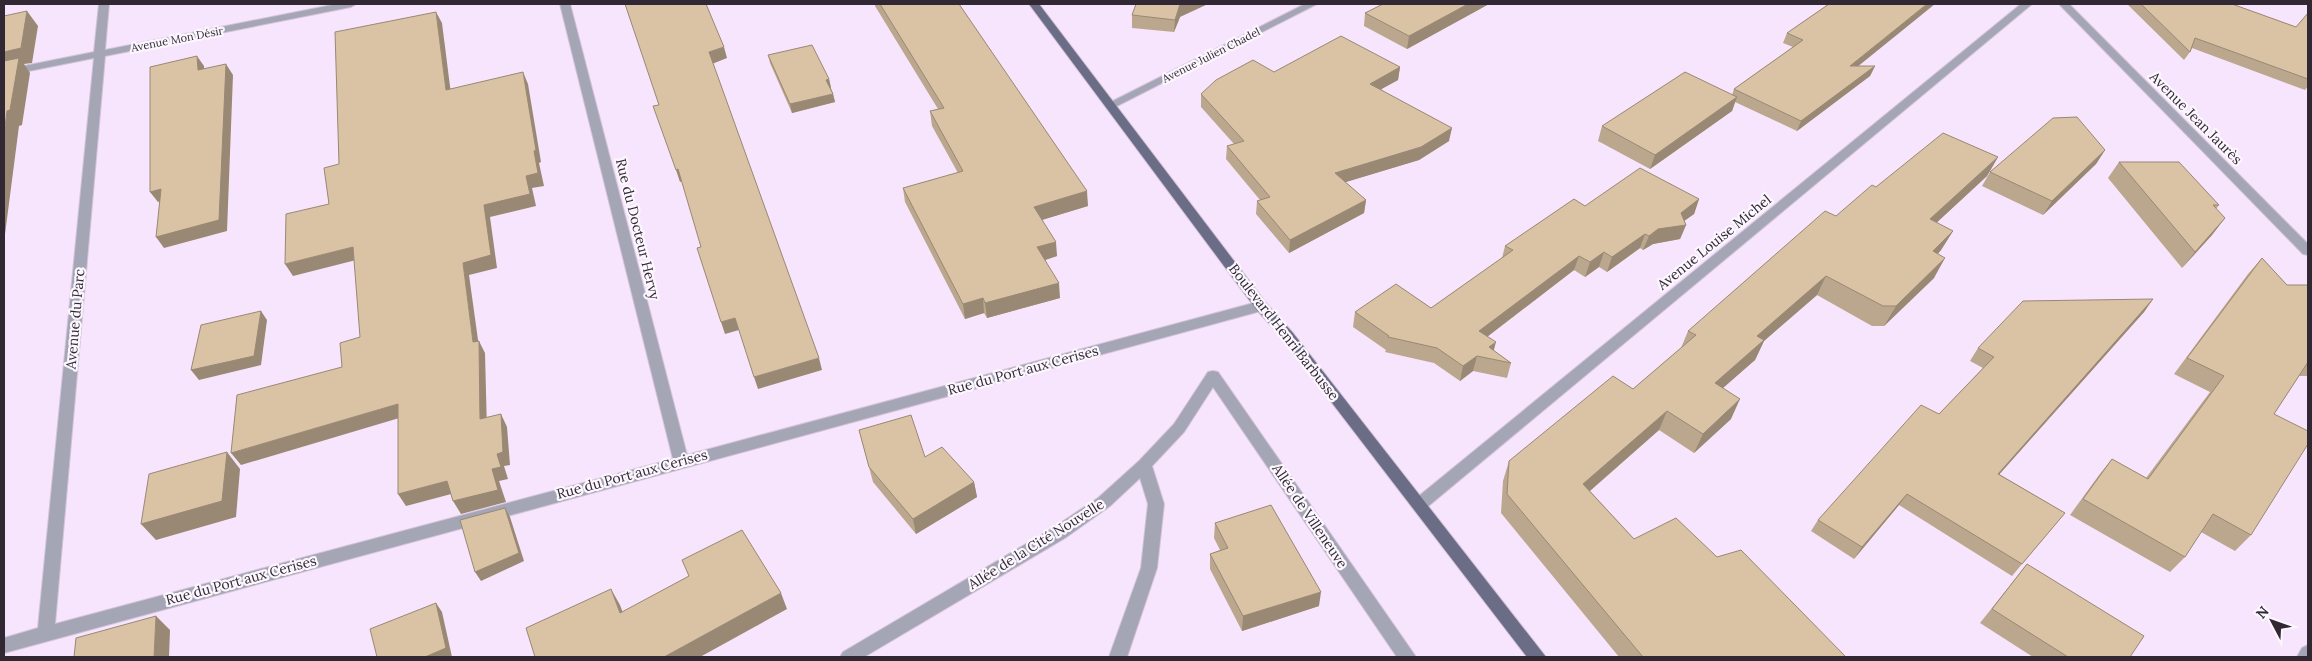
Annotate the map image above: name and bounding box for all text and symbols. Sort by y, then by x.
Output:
street label: Avenue Mon Désir [129,23,224,55]
street label: Avenue Julien Chadel [1159,24,1262,86]
street label: Avenue Jean Jaurès [2145,67,2246,168]
street label: Rue du Docteur Hervy [612,157,664,302]
street label: Avenue Louise Michel [1653,190,1775,294]
street label: Boulevard Henri Barbusse [1225,260,1343,404]
street label: Avenue du Parc [62,268,88,371]
street label: Rue du Port aux Cerises [946,341,1100,399]
street label: Rue du Port aux Cerises [555,445,709,503]
street label: Allée de Villeneuve [1268,460,1352,572]
street label: Allée de la Cité Nouvelle [964,495,1108,594]
street label: Rue du Port aux Cerises [164,551,318,609]
north arrow [2247,596,2297,646]
text: N [2252,602,2273,622]

